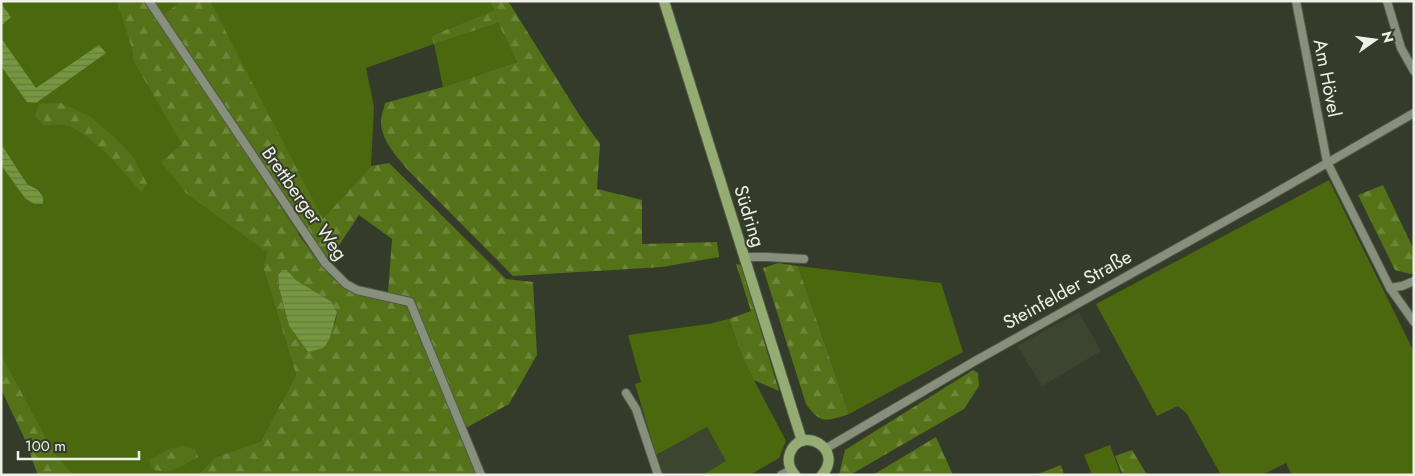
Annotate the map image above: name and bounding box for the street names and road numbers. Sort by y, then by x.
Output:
street label: Am Hövel [1307,37,1348,119]
street label: Brettberger Weg [255,141,354,266]
street label: Südring [727,182,772,250]
street label: Steinfelder Straße [998,243,1137,336]

